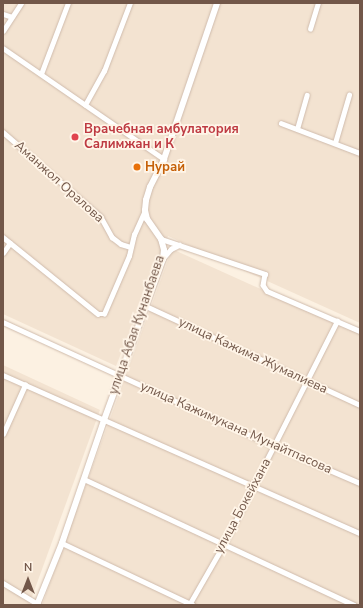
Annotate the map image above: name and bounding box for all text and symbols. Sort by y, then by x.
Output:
place label: Врачебная амбулатория Салимжан и К [84,122,239,153]
marker: Врачебная амбулатория Салимжан и К [69,131,81,143]
street label: Аманжол Оралова [11,138,107,226]
place label: Нурай [145,159,185,175]
marker: Нурай [132,162,142,172]
street label: улица Абая Кунанбаева [106,253,168,397]
street label: улица Кажима Жумалиева [176,315,330,397]
street label: улица Кажимукана Мунайтпасова [138,379,334,477]
street label: улица Бокейхана [211,456,275,556]
north arrow [8,560,48,600]
text: N [24,560,32,575]

